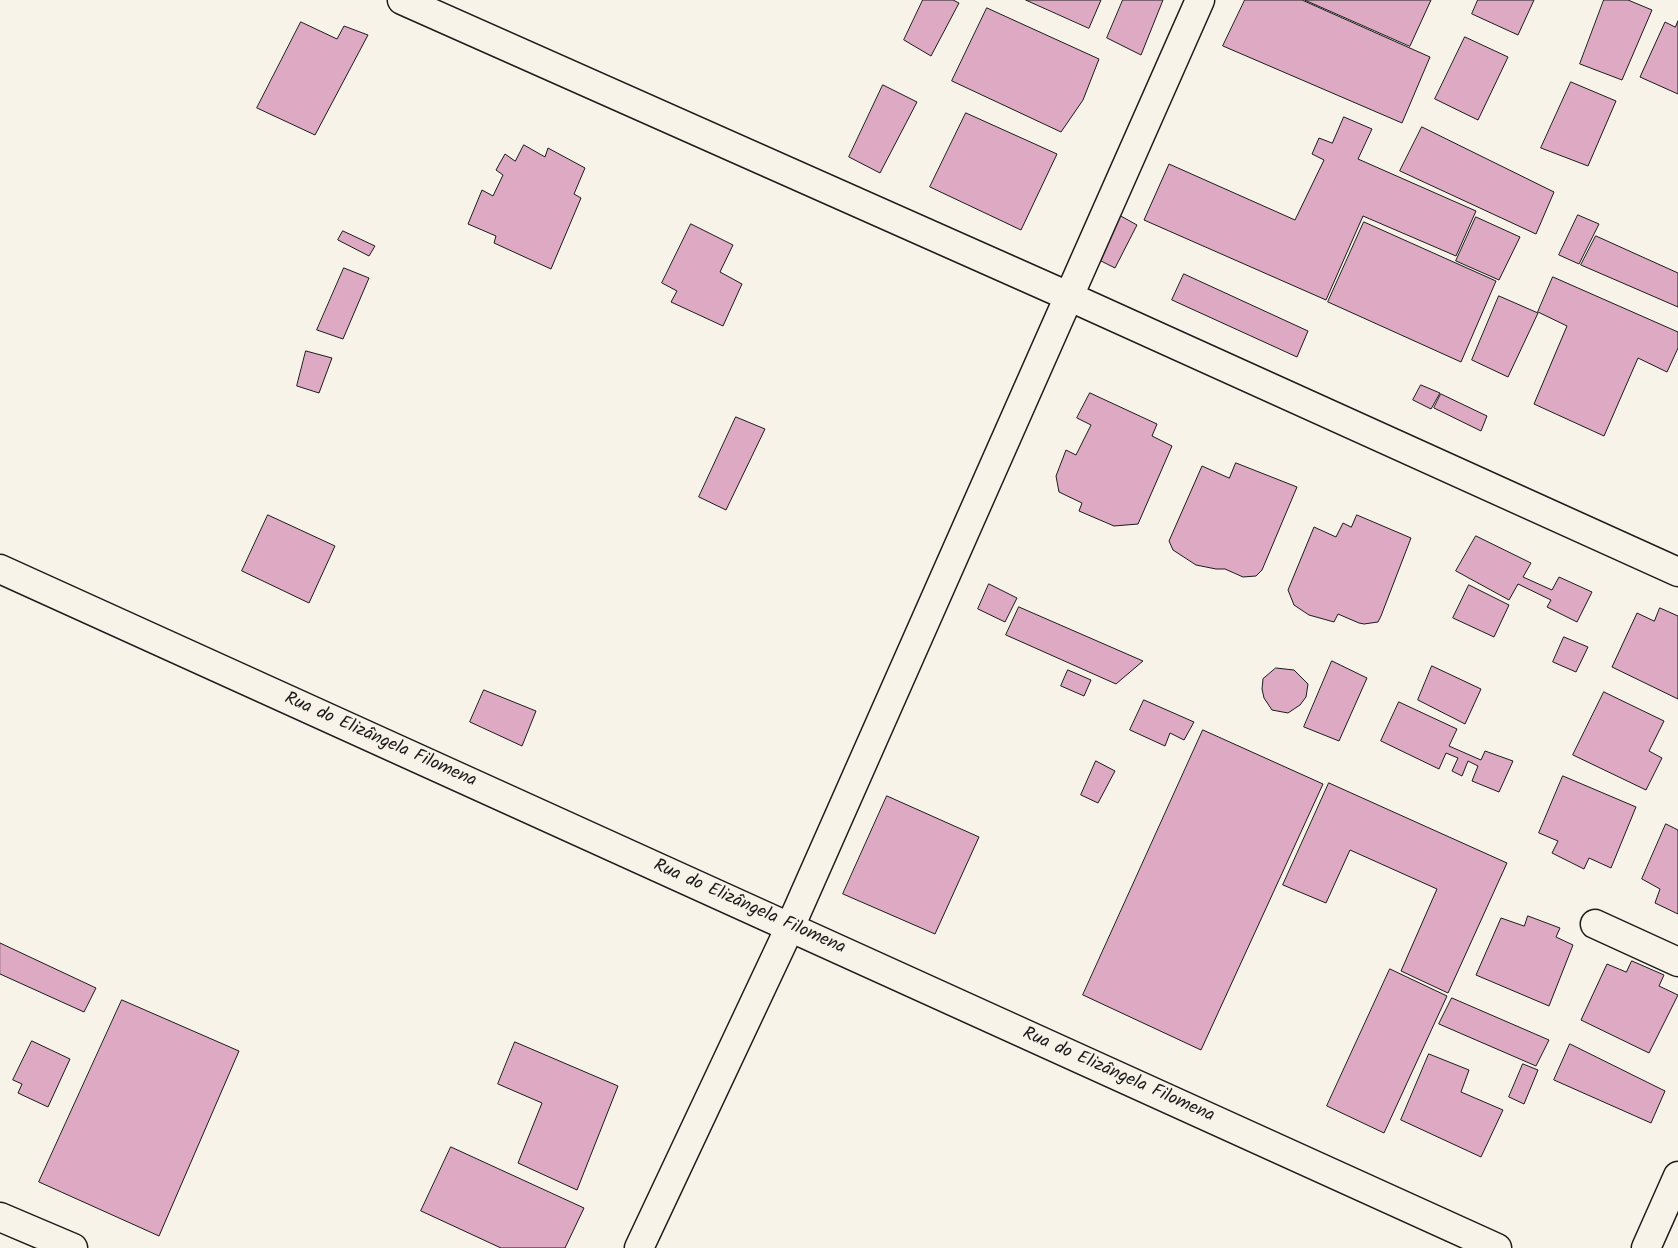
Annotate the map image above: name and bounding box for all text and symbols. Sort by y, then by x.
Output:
street label: Rua do Elizângela Filomena [281,689,479,793]
street label: Rua do Elizângela Filomena [650,856,848,960]
street label: Rua do Elizângela Filomena [1019,1024,1217,1128]

